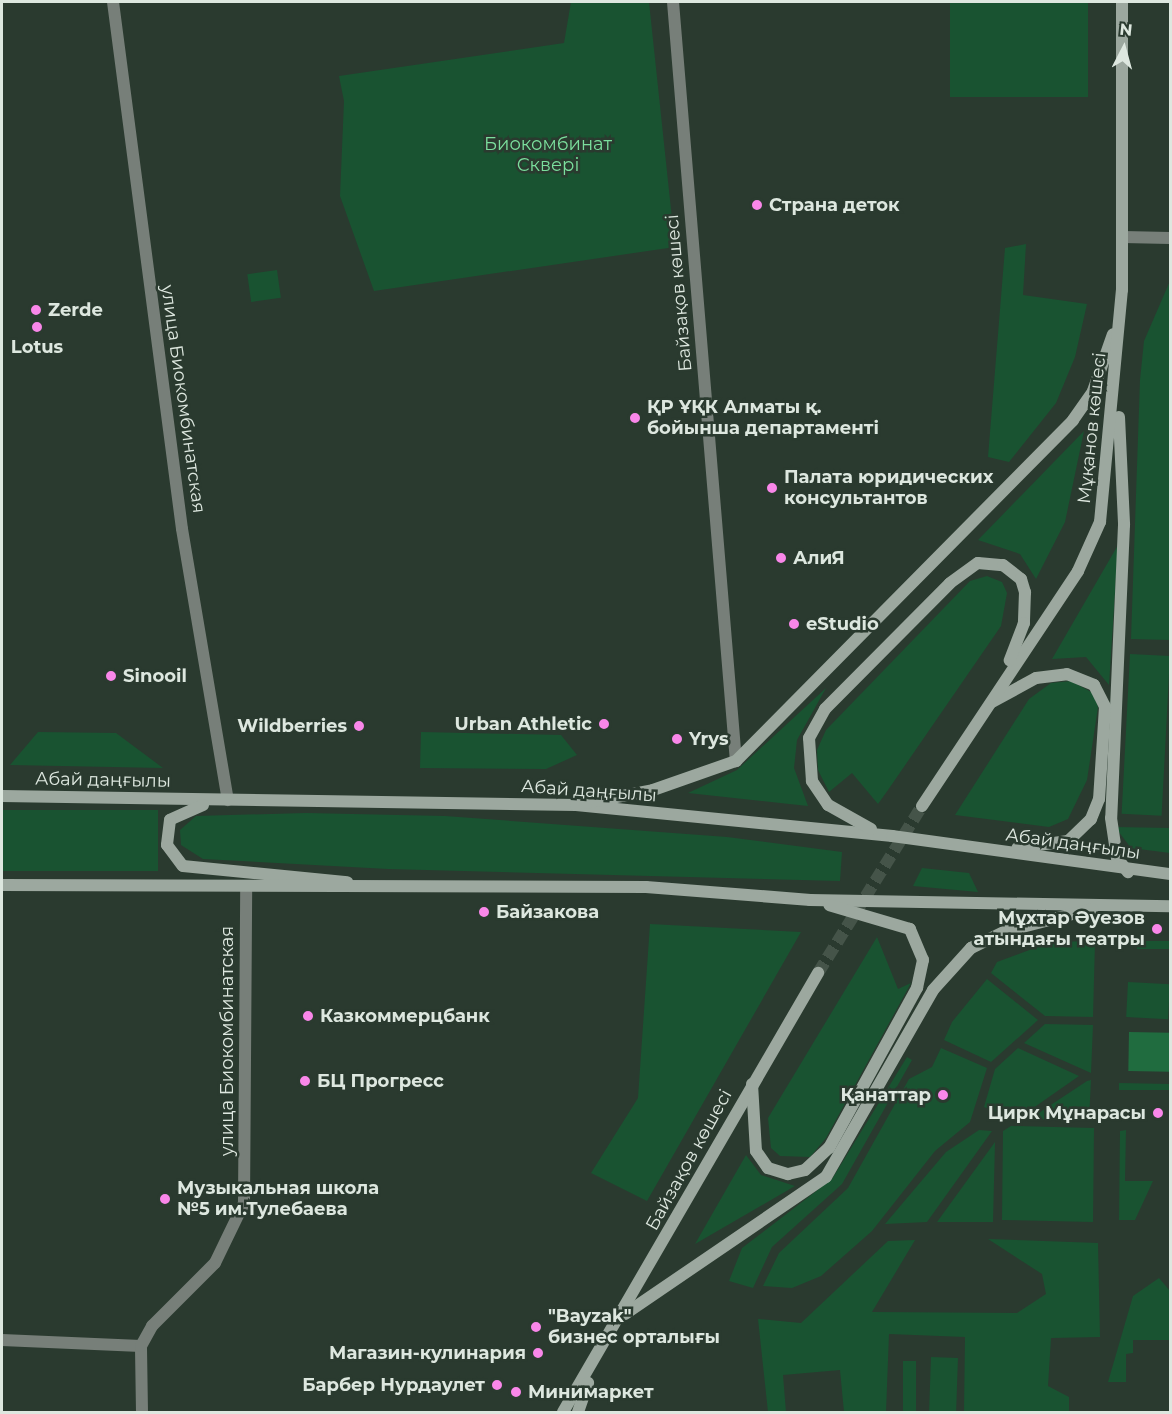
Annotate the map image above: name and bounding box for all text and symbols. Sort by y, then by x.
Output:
north arrow [1094,18,1154,78]
text: N [1119,19,1133,40]
park label: Биокомбинат Сквері [484,134,612,176]
place label: Страна деток [769,194,900,216]
marker: Страна деток [750,198,764,212]
street label: Байзақов көшесі [661,213,697,373]
street label: улица Биокомбинатская [156,283,210,515]
place label: Zerde [48,299,103,321]
marker: Zerde [29,303,43,317]
marker: Lotus [30,320,44,334]
place label: Lotus [11,336,63,358]
street label: Мұқанов көшесі [1073,351,1111,505]
place label: ҚР ҰҚК Алматы қ. бойынша департаменті [647,397,879,440]
marker: ҚР ҰҚК Алматы қ. бойынша департаменті [628,411,642,425]
place label: Палата юридических консультантов [784,467,994,510]
marker: Палата юридических консультантов [765,481,779,495]
place label: АлиЯ [793,547,845,569]
marker: АлиЯ [774,551,788,565]
place label: eStudio [806,613,879,635]
marker: eStudio [787,617,801,631]
place label: Sinooil [123,665,187,687]
marker: Sinooil [104,669,118,683]
place label: Urban Athletic [455,713,592,735]
place label: Wildberries [237,715,347,737]
marker: Urban Athletic [597,717,611,731]
marker: Wildberries [352,719,366,733]
place label: Yrys [689,728,728,750]
marker: Yrys [670,732,684,746]
street label: Абай даңғылы [35,768,171,792]
street label: Абай даңғылы [520,775,658,807]
street label: Абай даңғылы [1004,824,1142,864]
place label: Байзакова [496,901,599,923]
marker: Байзакова [477,905,491,919]
place label: Мұхтар Әуезов атындағы театры [974,908,1145,950]
marker: Мұхтар Әуезов атындағы театры [1150,922,1164,936]
street label: улица Биокомбинатская [216,926,238,1156]
place label: Казкоммерцбанк [320,1005,490,1027]
marker: Казкоммерцбанк [301,1009,315,1023]
place label: БЦ Прогресс [317,1070,444,1092]
marker: БЦ Прогресс [298,1074,312,1088]
place label: Қанаттар [840,1084,931,1106]
street label: Байзақов көшесі [641,1086,737,1234]
marker: Қанаттар [936,1088,950,1102]
place label: Цирк Мұнарасы [988,1102,1146,1124]
marker: Цирк Мұнарасы [1151,1106,1165,1120]
place label: Музыкальная школа №5 им.Тулебаева [177,1178,379,1220]
marker: Музыкальная школа №5 им.Тулебаева [158,1192,172,1206]
place label: "Bayzak" бизнес орталығы [548,1306,720,1348]
marker: "Bayzak" бизнес орталығы [529,1320,543,1334]
place label: Магазин-кулинария [329,1342,526,1364]
marker: Магазин-кулинария [531,1346,545,1360]
place label: Барбер Нурдаулет [302,1374,485,1396]
marker: Барбер Нурдаулет [490,1378,504,1392]
place label: Минимаркет [528,1381,654,1403]
marker: Минимаркет [509,1385,523,1399]

